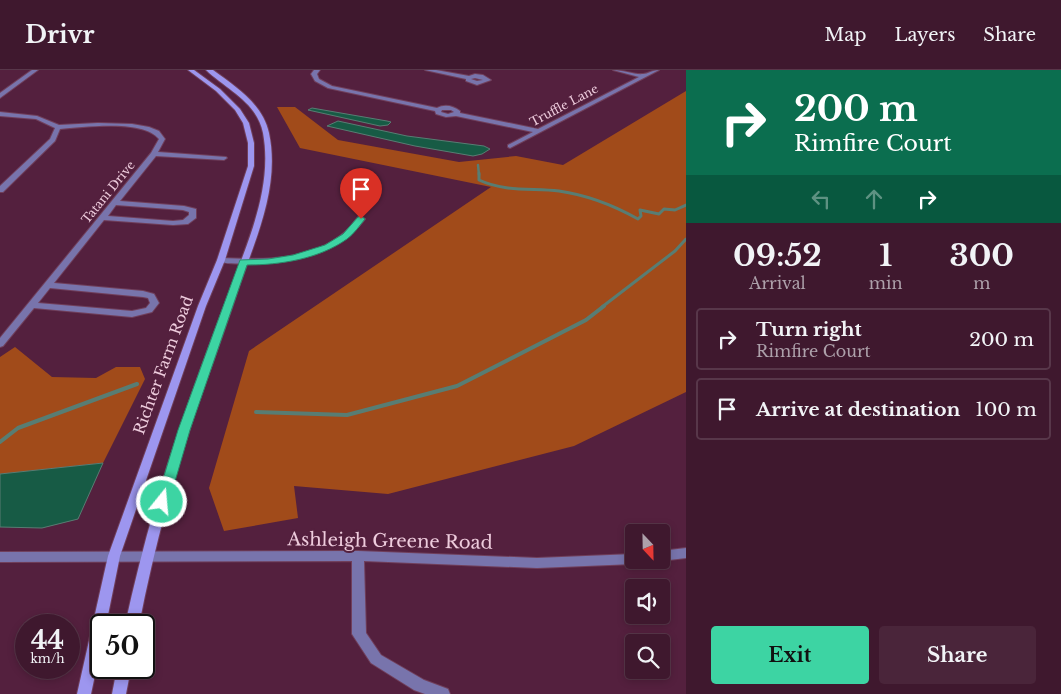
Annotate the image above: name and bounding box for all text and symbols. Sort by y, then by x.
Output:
text: Drivr [25,20,94,49]
text: Map [825,24,866,46]
text: Layers [894,24,955,46]
text: Share [983,24,1036,46]
street label: Truffle Lane [527,81,601,129]
text: 200 m [794,87,918,130]
icon: right [711,90,776,155]
text: Rimfire Court [794,130,952,157]
street label: Tatani Drive [78,158,138,226]
pin [340,168,382,219]
icon: arrive [347,175,375,203]
icon: left [807,185,835,213]
icon: ahead [860,185,888,213]
icon: right [913,185,941,213]
text: 09:52 [733,237,822,274]
text: 1 [879,237,892,274]
text: 300 [950,237,1014,274]
text: Arrival [749,273,806,293]
text: min [869,273,903,293]
text: m [973,273,990,293]
street label: Richter Farm Road [129,293,197,437]
text: Turn right [756,318,862,341]
icon: right [713,325,741,353]
text: 200 m [969,328,1034,351]
text: Rimfire Court [756,341,871,361]
icon: arrive [713,395,741,423]
text: Arrive at destination [756,398,960,421]
text: 100 m [975,398,1037,421]
position arrow [135,475,187,527]
north arrow [625,524,670,569]
map controls [625,524,670,679]
street label: Ashleigh Greene Road [286,528,493,554]
button: sound [625,579,670,624]
speed limit sign: 50 [90,614,155,679]
text: 44 [31,625,64,656]
button: Exit [711,626,869,684]
button: Share [879,626,1036,684]
button: search [625,634,670,679]
text: km/h [30,651,65,666]

